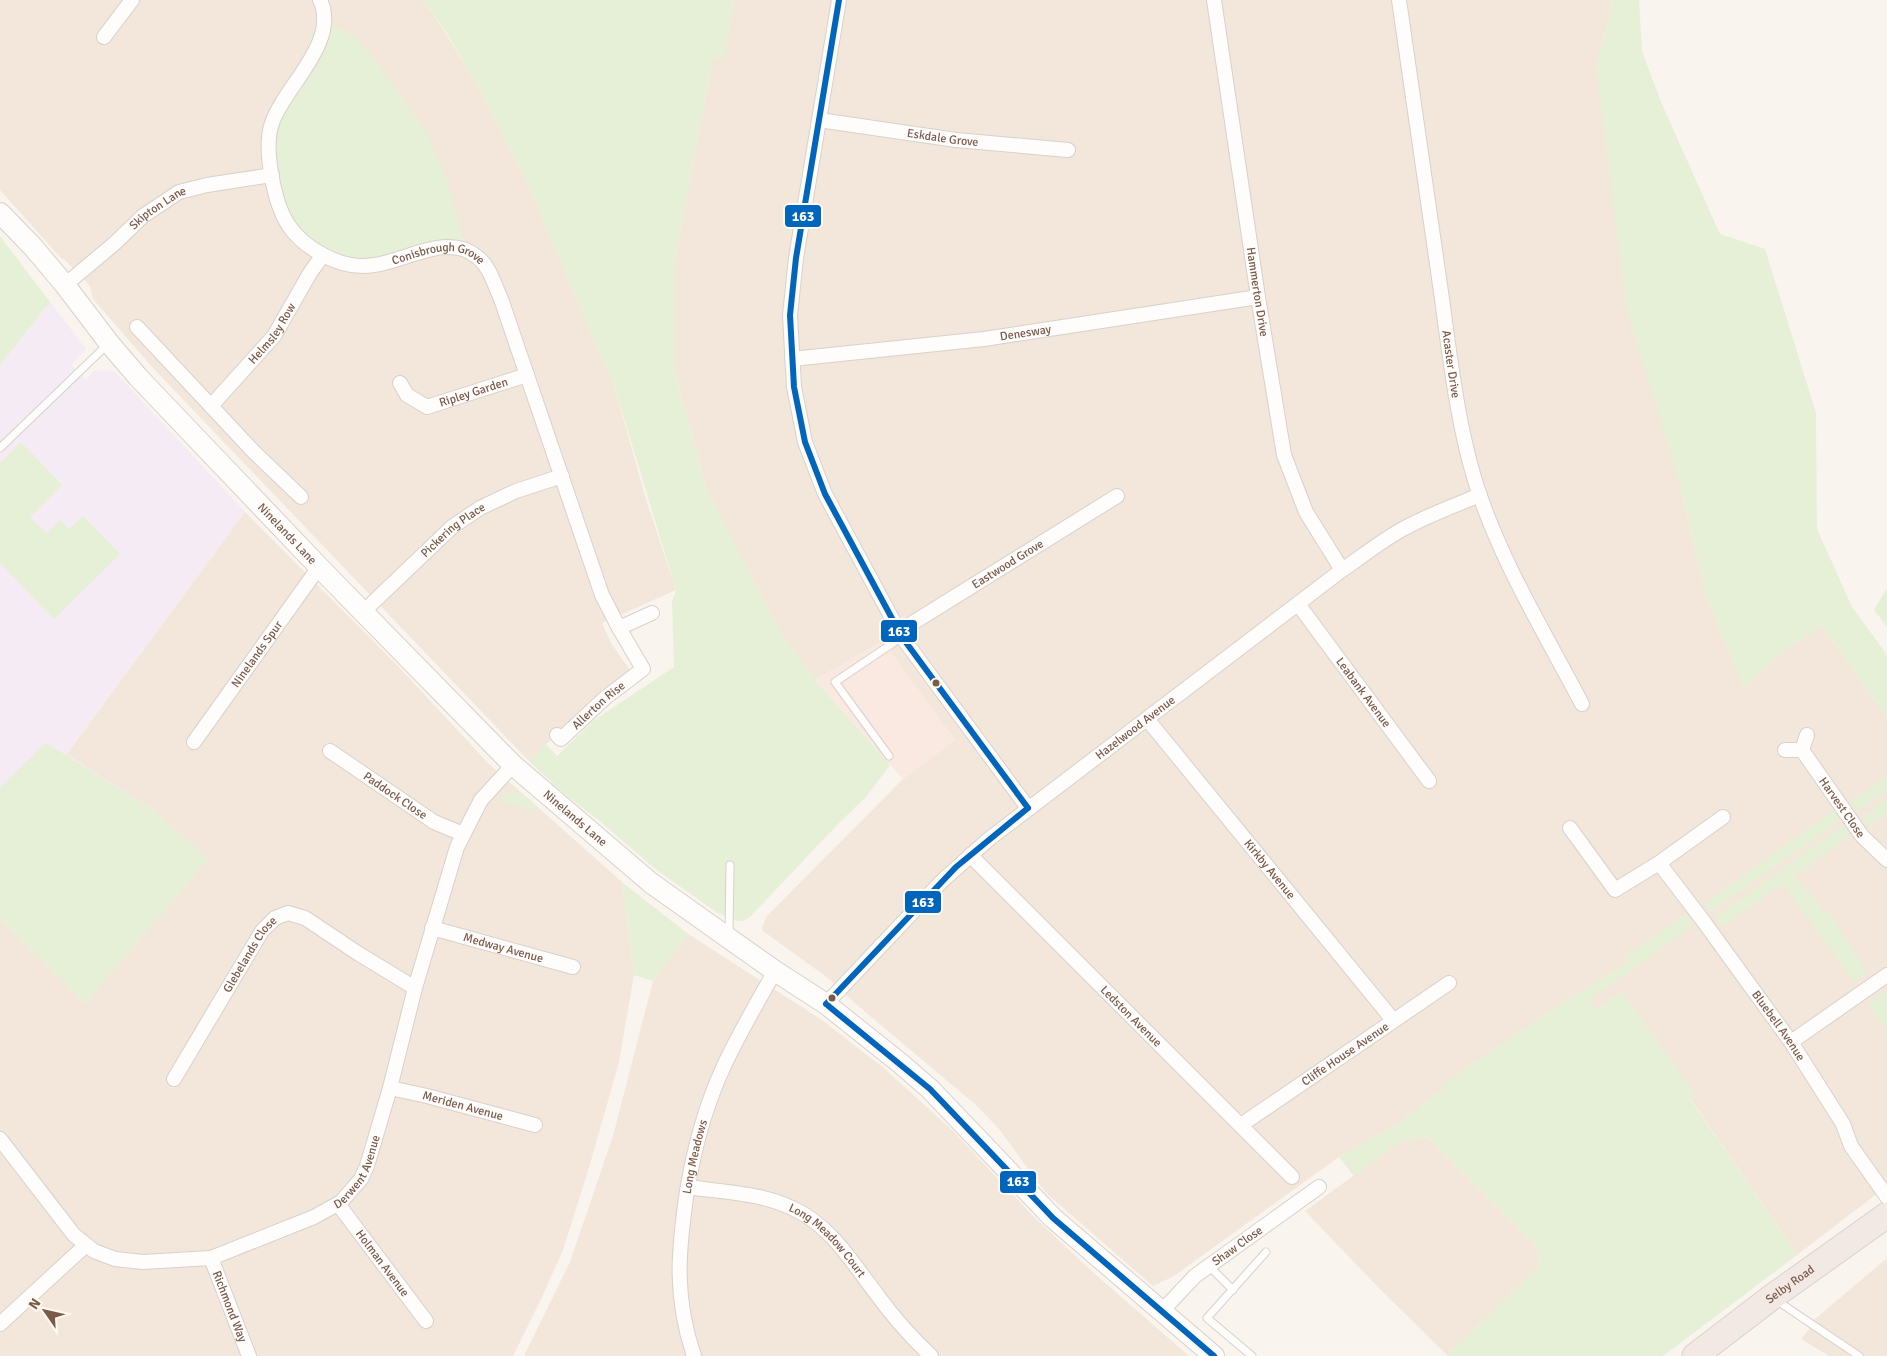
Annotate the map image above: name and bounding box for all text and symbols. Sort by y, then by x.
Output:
street label: Eskdale Grove [906,125,979,149]
street label: Skipton Lane [126,183,187,233]
line badge: 163 [784,204,822,228]
text: 163 [792,208,814,225]
street label: Conisbrough Grove [390,239,488,268]
street label: Hammerton Drive [1243,246,1272,338]
street label: Helmsley Row [245,300,299,367]
street label: Denesway [999,321,1053,344]
street label: Acaster Drive [1439,329,1464,399]
street label: Ripley Garden [437,374,510,410]
street label: Pickering Place [417,499,487,560]
street label: Ninelands Lane [255,500,320,568]
street label: Eastwood Grove [969,536,1046,592]
street label: Ninelands Spur [228,617,286,690]
line badge: 163 [880,619,918,643]
text: 163 [888,623,910,640]
street label: Leabank Avenue [1333,654,1394,730]
street label: Allerton Rise [569,678,628,733]
unlabelled marker [931,678,941,688]
street label: Hazelwood Avenue [1092,692,1178,763]
street label: Paddock Close [360,768,430,823]
street label: Harvest Close [1816,774,1868,841]
street label: Ninelands Lane [540,787,610,850]
street label: Kirkby Avenue [1241,836,1299,902]
line badge: 163 [904,890,942,914]
text: 163 [912,894,934,911]
street label: Glebelands Close [220,913,280,995]
street label: Medway Avenue [462,930,545,966]
street label: Ledston Avenue [1097,982,1165,1050]
street label: Bluebell Avenue [1749,988,1809,1064]
unlabelled marker [827,993,837,1003]
street label: Cliffe House Avenue [1298,1019,1392,1089]
street label: Meriden Avenue [421,1088,505,1124]
street label: Long Meadows [679,1118,711,1195]
street label: Derwent Avenue [331,1133,383,1212]
line badge: 163 [999,1170,1037,1194]
text: 163 [1007,1173,1029,1190]
street label: Long Meadow Court [787,1200,869,1280]
street label: Shaw Close [1209,1223,1265,1269]
street label: Holman Avenue [352,1227,413,1300]
street label: Selby Road [1762,1262,1817,1307]
street label: Richmond Way [209,1269,251,1345]
north arrow [20,1286,70,1336]
text: N [25,1295,44,1313]

